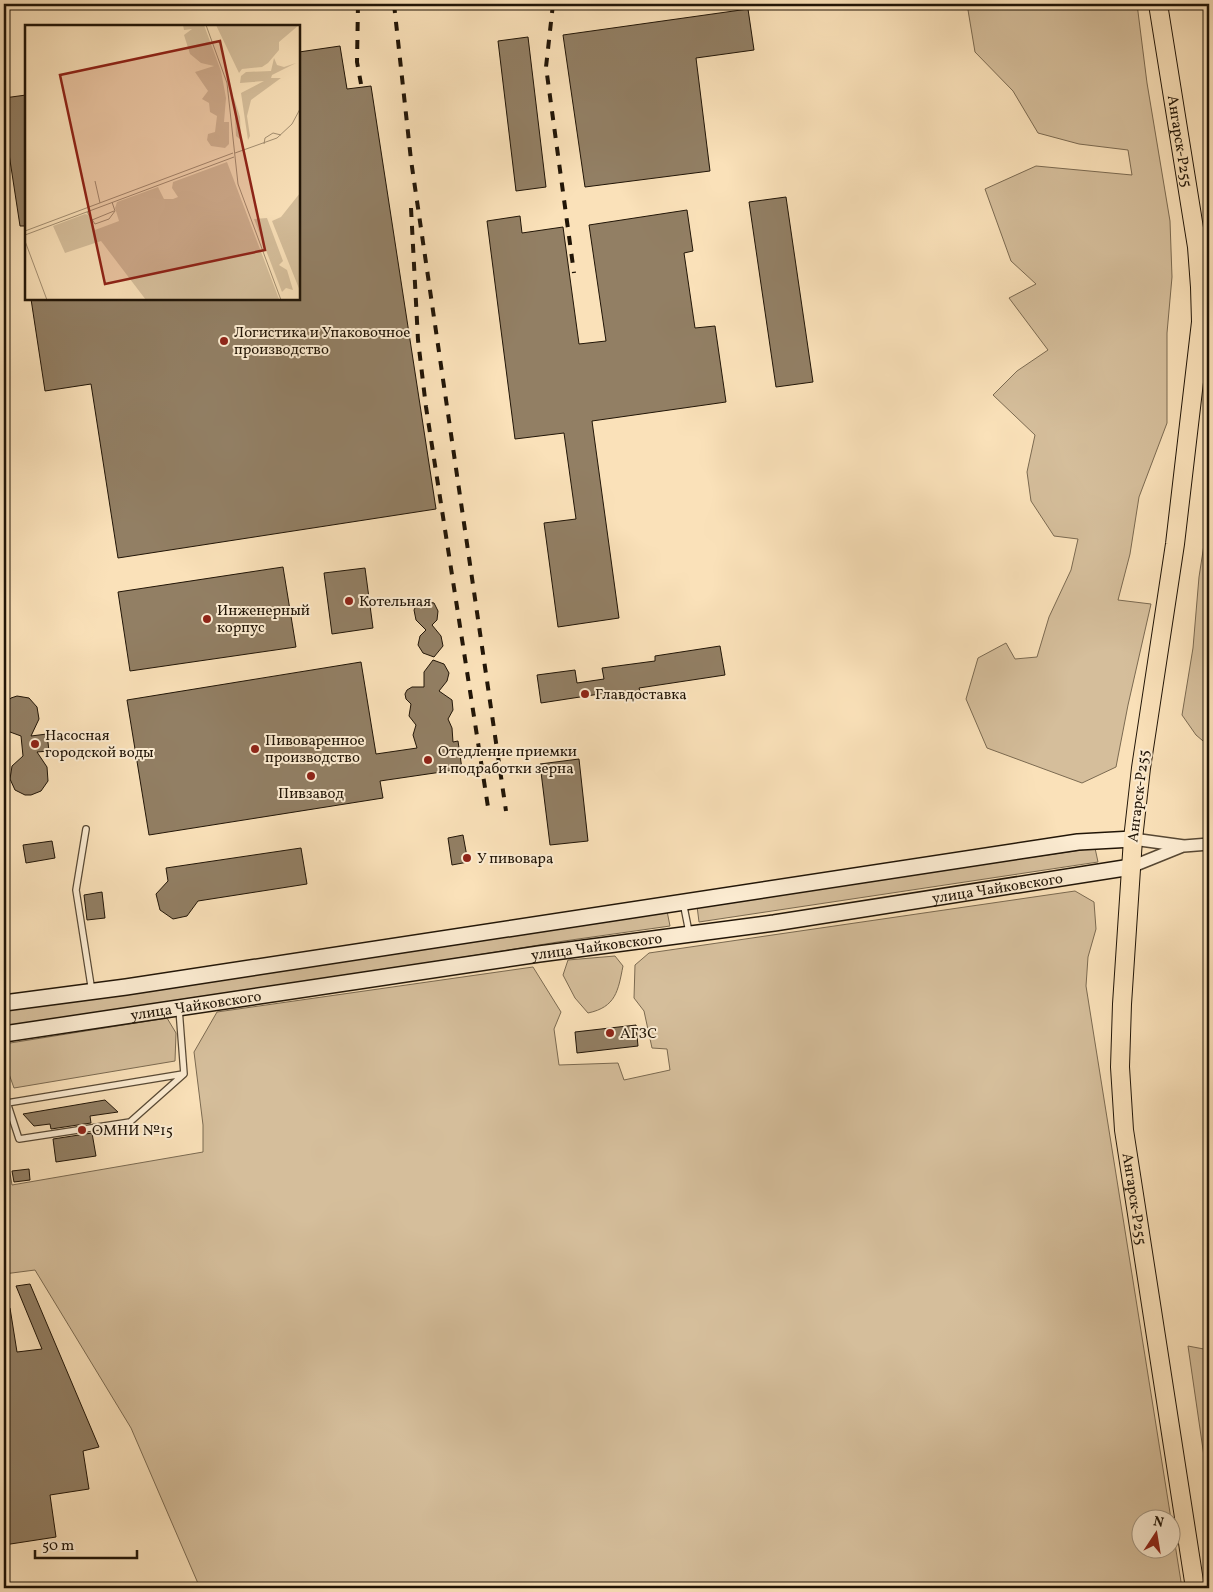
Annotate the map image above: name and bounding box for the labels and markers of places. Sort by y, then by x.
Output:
place label: Логистика и Упаковочное производство [234,323,410,361]
marker: Логистика и Упаковочное производство [218,335,230,347]
place label: Котельная [359,592,431,613]
marker: Котельная [343,595,355,607]
place label: Инженерный корпус [217,601,310,639]
marker: Инженерный корпус [201,613,213,625]
place label: Главдоставка [595,685,687,706]
marker: Главдоставка [579,688,591,700]
place label: Насосная городской воды [45,726,154,764]
place label: Пивоваренное производство [265,731,365,769]
marker: Насосная городской воды [29,738,41,750]
place label: Отедление приемки и подработки зерна [438,742,577,780]
marker: Пивоваренное производство [249,743,261,755]
marker: Отедление приемки и подработки зерна [422,754,434,766]
marker: Пивзавод [305,770,317,782]
place label: Пивзавод [278,784,344,805]
place label: У пивовара [477,849,553,870]
marker: У пивовара [461,852,473,864]
place label: АГЗС [620,1024,657,1045]
marker: АГЗС [604,1027,616,1039]
place label: ОМНИ №15 [92,1121,173,1142]
marker: ОМНИ №15 [76,1124,88,1136]

